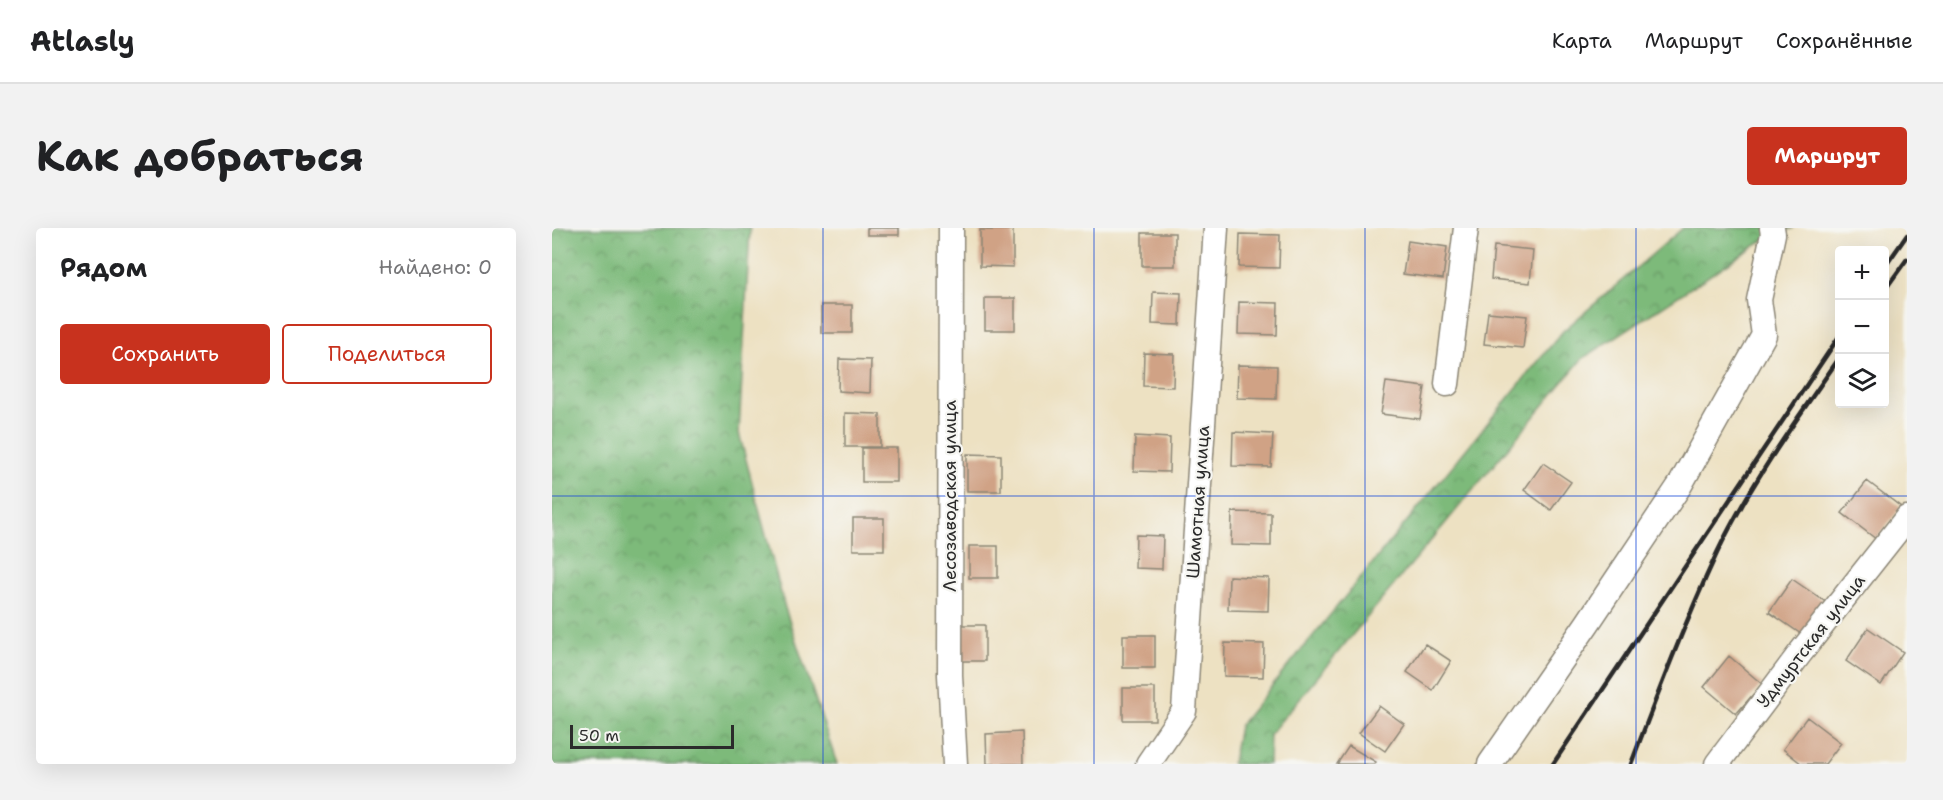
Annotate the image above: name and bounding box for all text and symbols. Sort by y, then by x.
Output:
text: Atlasly [30,22,135,60]
text: Карта [1552,27,1612,55]
text: Маршрут [1645,27,1743,55]
text: Сохранённые [1776,27,1913,55]
button: Маршрут [1747,127,1907,185]
text: Как добраться [36,128,364,184]
map controls [1835,246,1889,408]
button: + [1835,246,1889,300]
text: Рядом [60,250,147,285]
text: Найдено: 0 [379,254,492,280]
button: − [1835,300,1889,354]
button: Сохранить [60,324,270,384]
button: Поделиться [282,324,492,384]
button: layers [1835,354,1889,408]
street label: Лесозаводская улица [938,400,962,592]
street label: Шамотная улица [1181,425,1215,579]
street label: Удмуртская улица [1751,569,1871,713]
scale bar [570,722,734,750]
text: 50 m [579,725,619,746]

